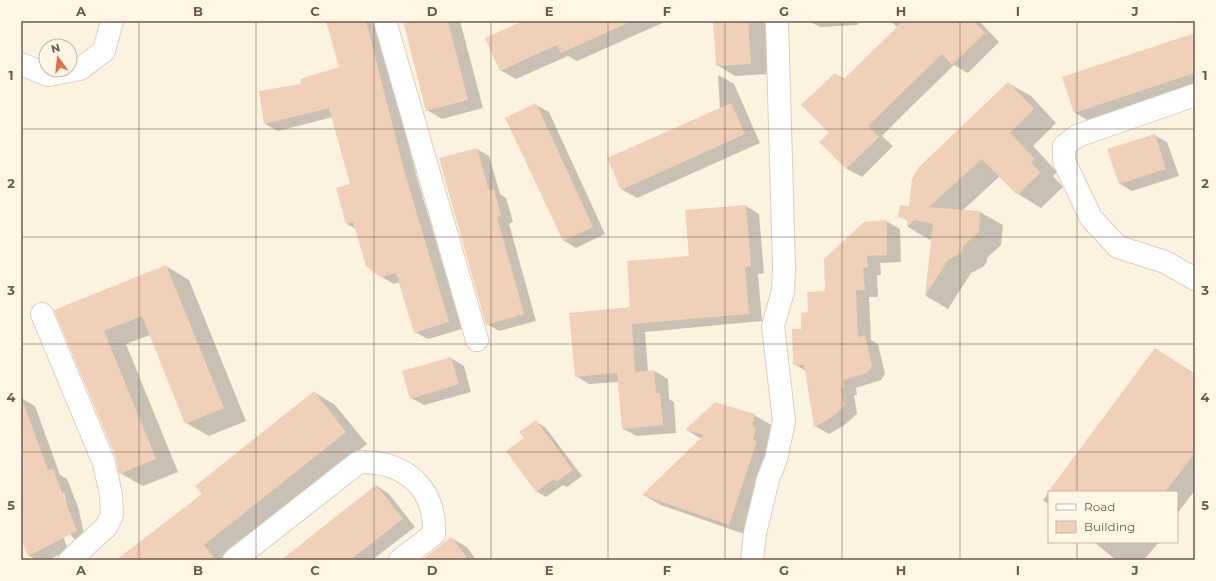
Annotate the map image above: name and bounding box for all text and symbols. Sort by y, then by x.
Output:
text: A [75,3,87,19]
text: B [193,3,203,19]
text: C [310,3,320,19]
text: D [427,3,438,19]
text: E [545,3,554,19]
text: F [663,3,671,19]
text: G [779,3,789,19]
text: H [896,3,906,19]
text: I [1016,3,1020,19]
text: J [1130,3,1139,19]
north arrow [38,38,78,78]
text: N [49,40,62,56]
text: 1 [8,67,14,83]
text: 1 [1202,67,1208,83]
text: 2 [7,175,15,191]
text: 2 [1201,175,1209,191]
text: 3 [6,282,15,298]
text: 3 [1200,282,1209,298]
text: 4 [7,389,16,405]
text: 4 [1201,389,1210,405]
legend [1048,491,1178,543]
text: 5 [7,497,15,513]
text: 5 [1201,497,1209,513]
text: Road [1084,499,1115,514]
text: Building [1084,519,1135,534]
text: A [75,562,87,578]
text: B [193,562,203,578]
text: C [310,562,320,578]
text: D [427,562,438,578]
text: E [545,562,554,578]
text: F [663,562,671,578]
text: G [779,562,789,578]
text: H [896,562,906,578]
text: I [1016,562,1020,578]
text: J [1130,562,1139,578]

